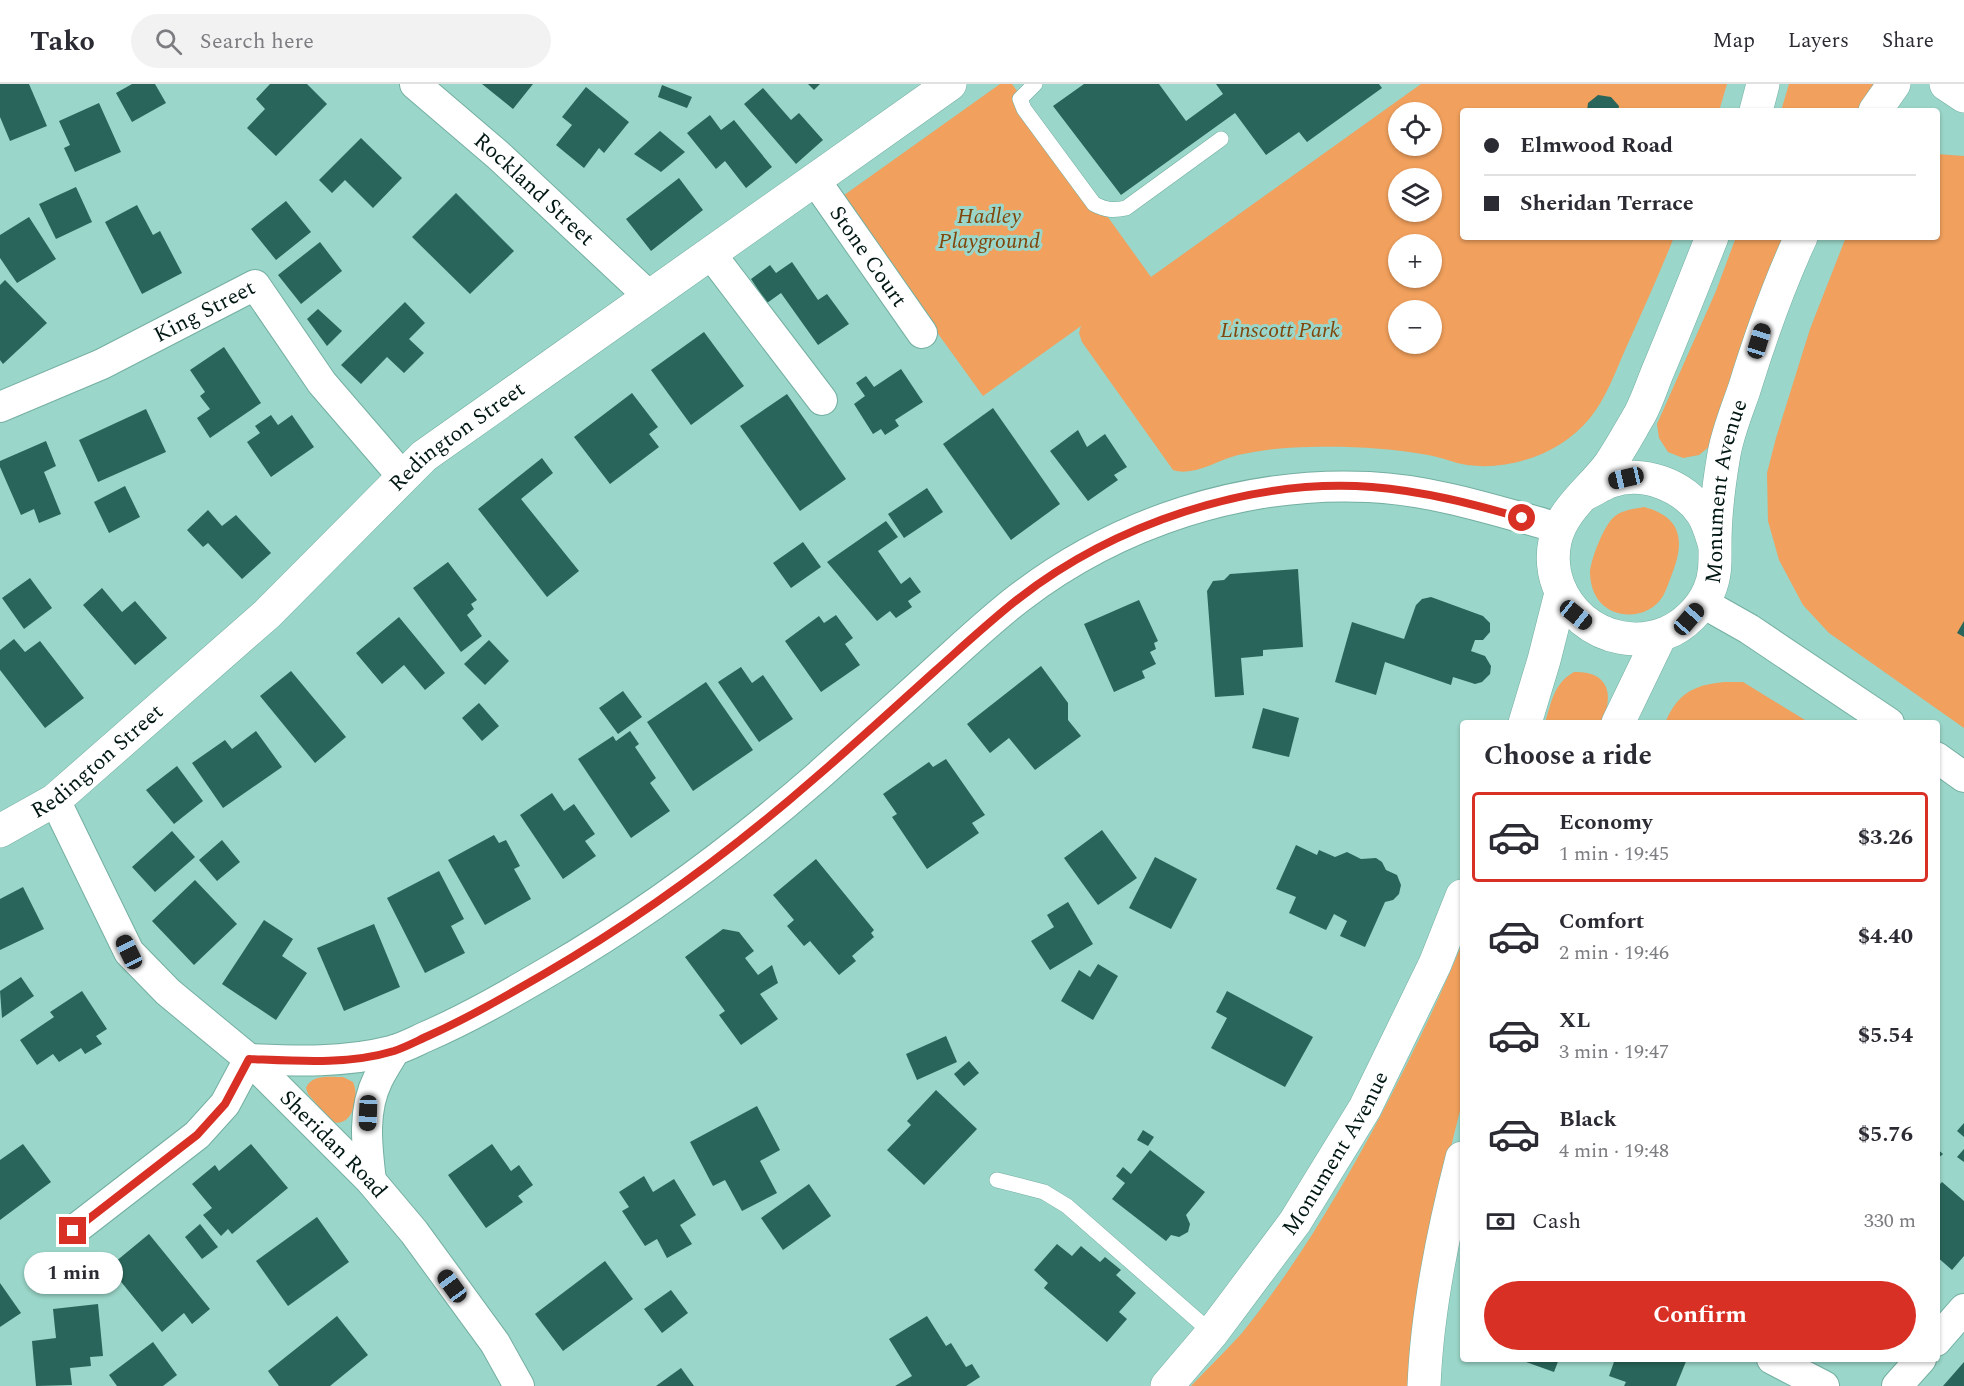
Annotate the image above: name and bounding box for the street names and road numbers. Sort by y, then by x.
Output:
street label: Rockland Street [466,125,602,254]
street label: Stone Court [821,199,916,314]
street label: King Street [148,271,261,351]
street label: Redington Street [381,373,532,499]
street label: Monument Avenue [1696,394,1756,586]
street label: Redington Street [25,696,171,827]
street label: Monument Avenue [1274,1065,1397,1243]
street label: Sheridan Road [272,1082,395,1206]

